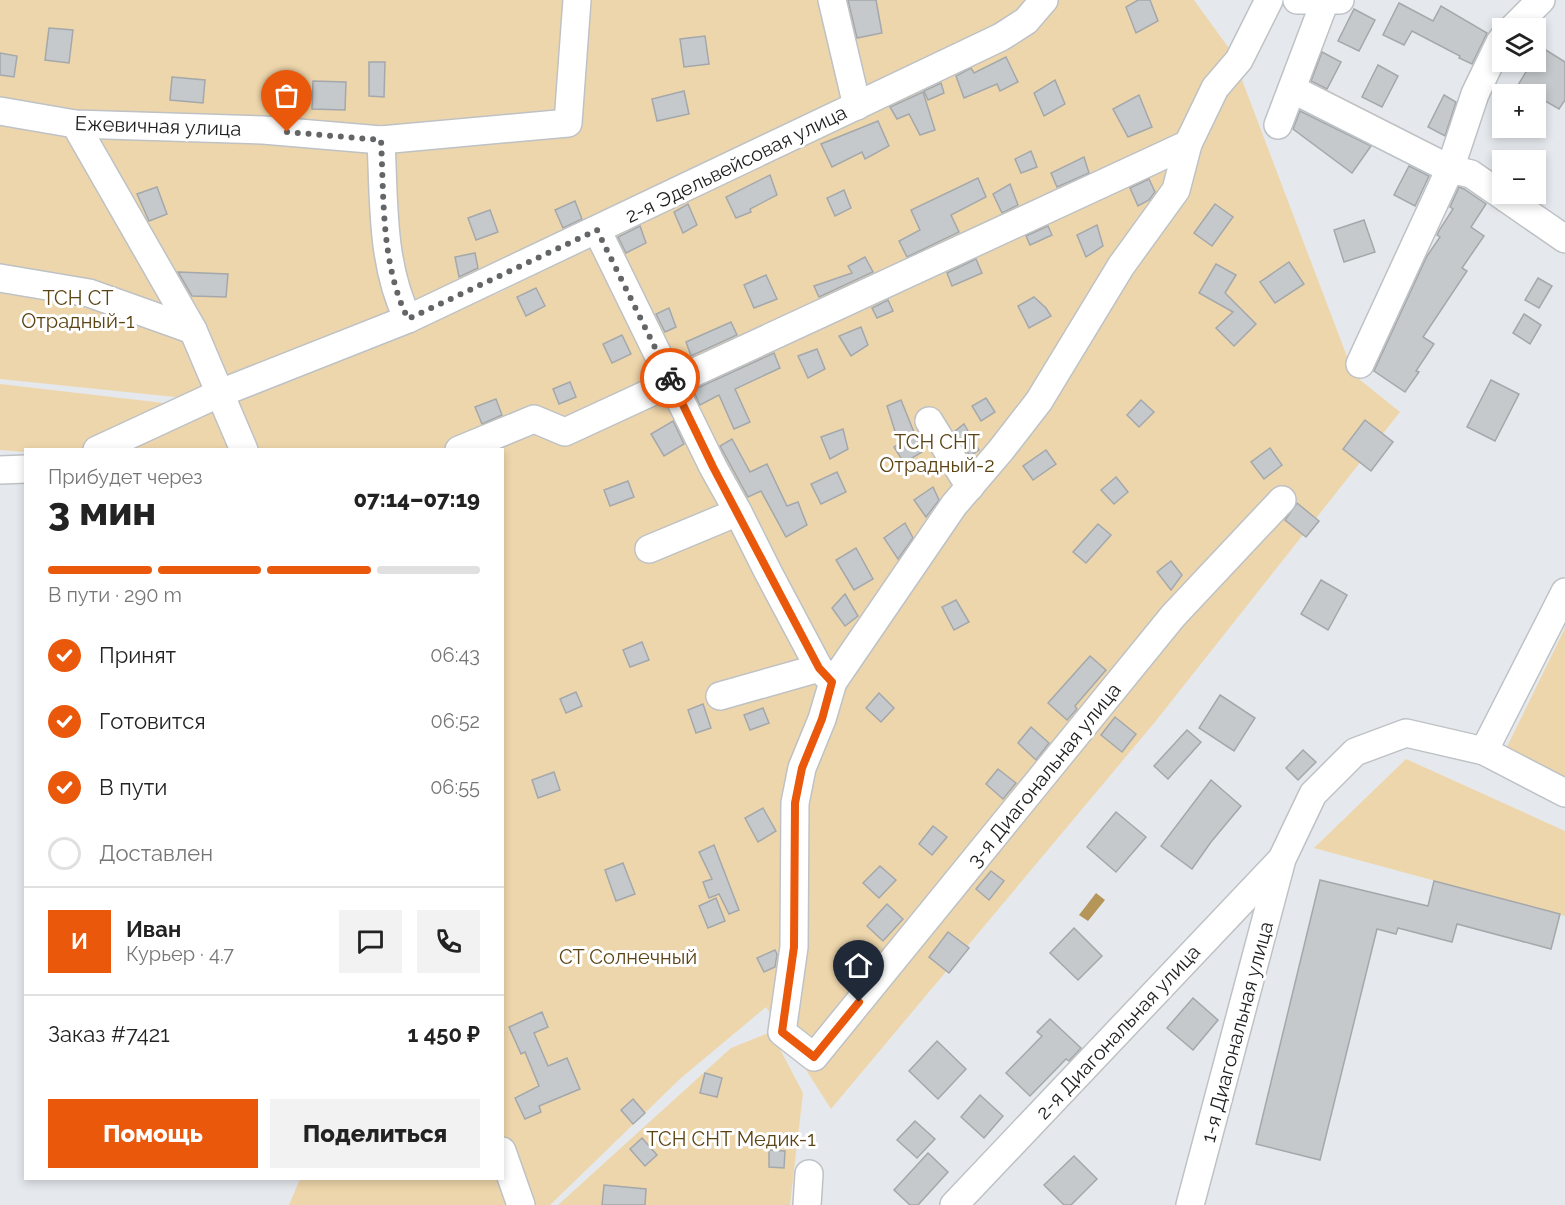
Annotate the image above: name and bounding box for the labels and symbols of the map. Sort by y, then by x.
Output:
pin [261,70,312,132]
street label: 2-я Эдельвейсовая улица [621,100,851,228]
street label: Ежевичная улица [74,111,242,141]
park label: ТСН СТ Отрадный-1 [21,286,135,333]
courier [640,348,700,408]
park label: ТСН СНТ Отрадный-2 [879,430,995,477]
street label: 3-я Диагональная улица [962,678,1126,872]
street label: 1-я Диагональная улица [1196,919,1278,1145]
pin [833,940,884,1002]
street label: 2-я Диагональная улица [1031,940,1205,1124]
park label: СТ Солнечный [559,945,697,969]
park label: ТСН СНТ Медик-1 [646,1127,816,1151]

